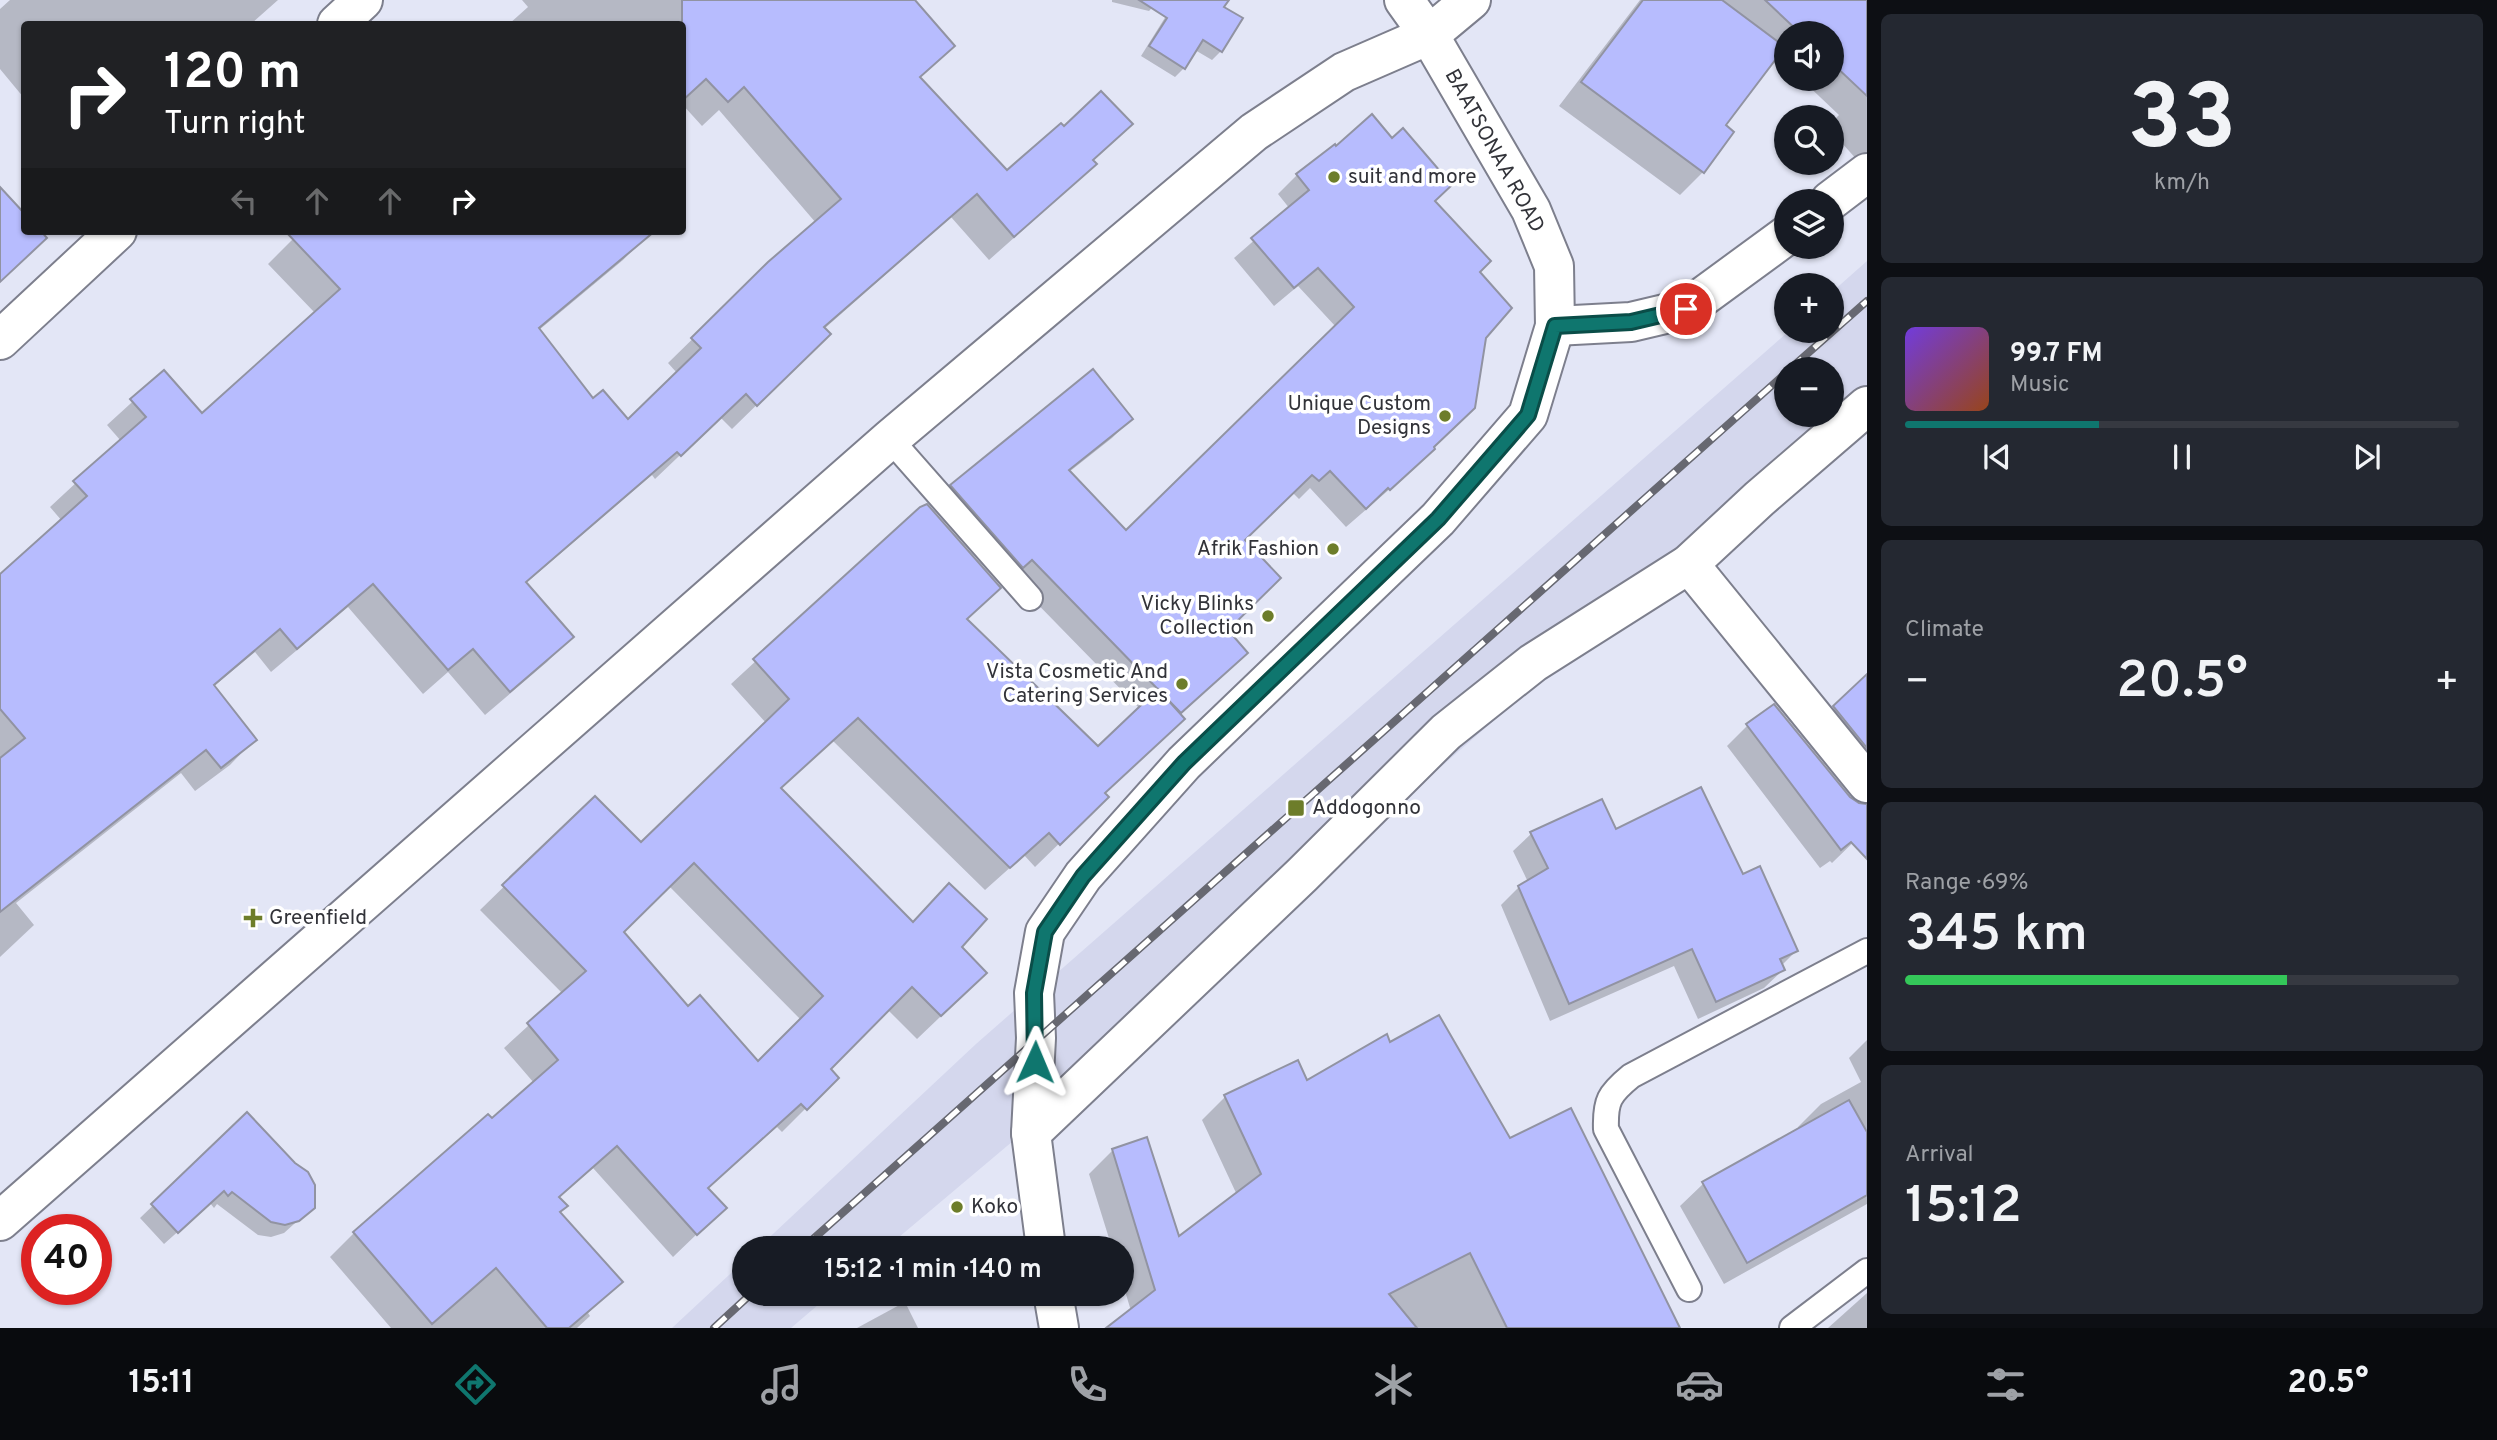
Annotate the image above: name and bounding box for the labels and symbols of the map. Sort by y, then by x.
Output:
street label: BAATSONAA ROAD [1438,64,1550,238]
place label: suit and more [1348,164,1477,191]
marker: suit and more [1326,169,1342,185]
pin [1656,279,1716,339]
place label: Unique Custom Designs [1287,391,1431,442]
marker: Unique Custom Designs [1437,408,1453,424]
place label: Afrik Fashion [1197,536,1319,563]
marker: Afrik Fashion [1325,541,1341,557]
place label: Vicky Blinks Collection [1141,591,1254,642]
marker: Vicky Blinks Collection [1260,608,1276,624]
place label: Vista Cosmetic And Catering Services [986,659,1168,710]
marker: Vista Cosmetic And Catering Services [1174,676,1190,692]
place label: Addogonno [1312,795,1421,822]
marker: Addogonno [1286,798,1306,818]
place label: Greenfield [269,905,367,932]
marker: Greenfield [243,908,263,928]
position arrow [998,1025,1072,1099]
place label: Koko [971,1194,1018,1221]
marker: Koko [949,1199,965,1215]
speed limit sign: 40 [21,1214,112,1305]

